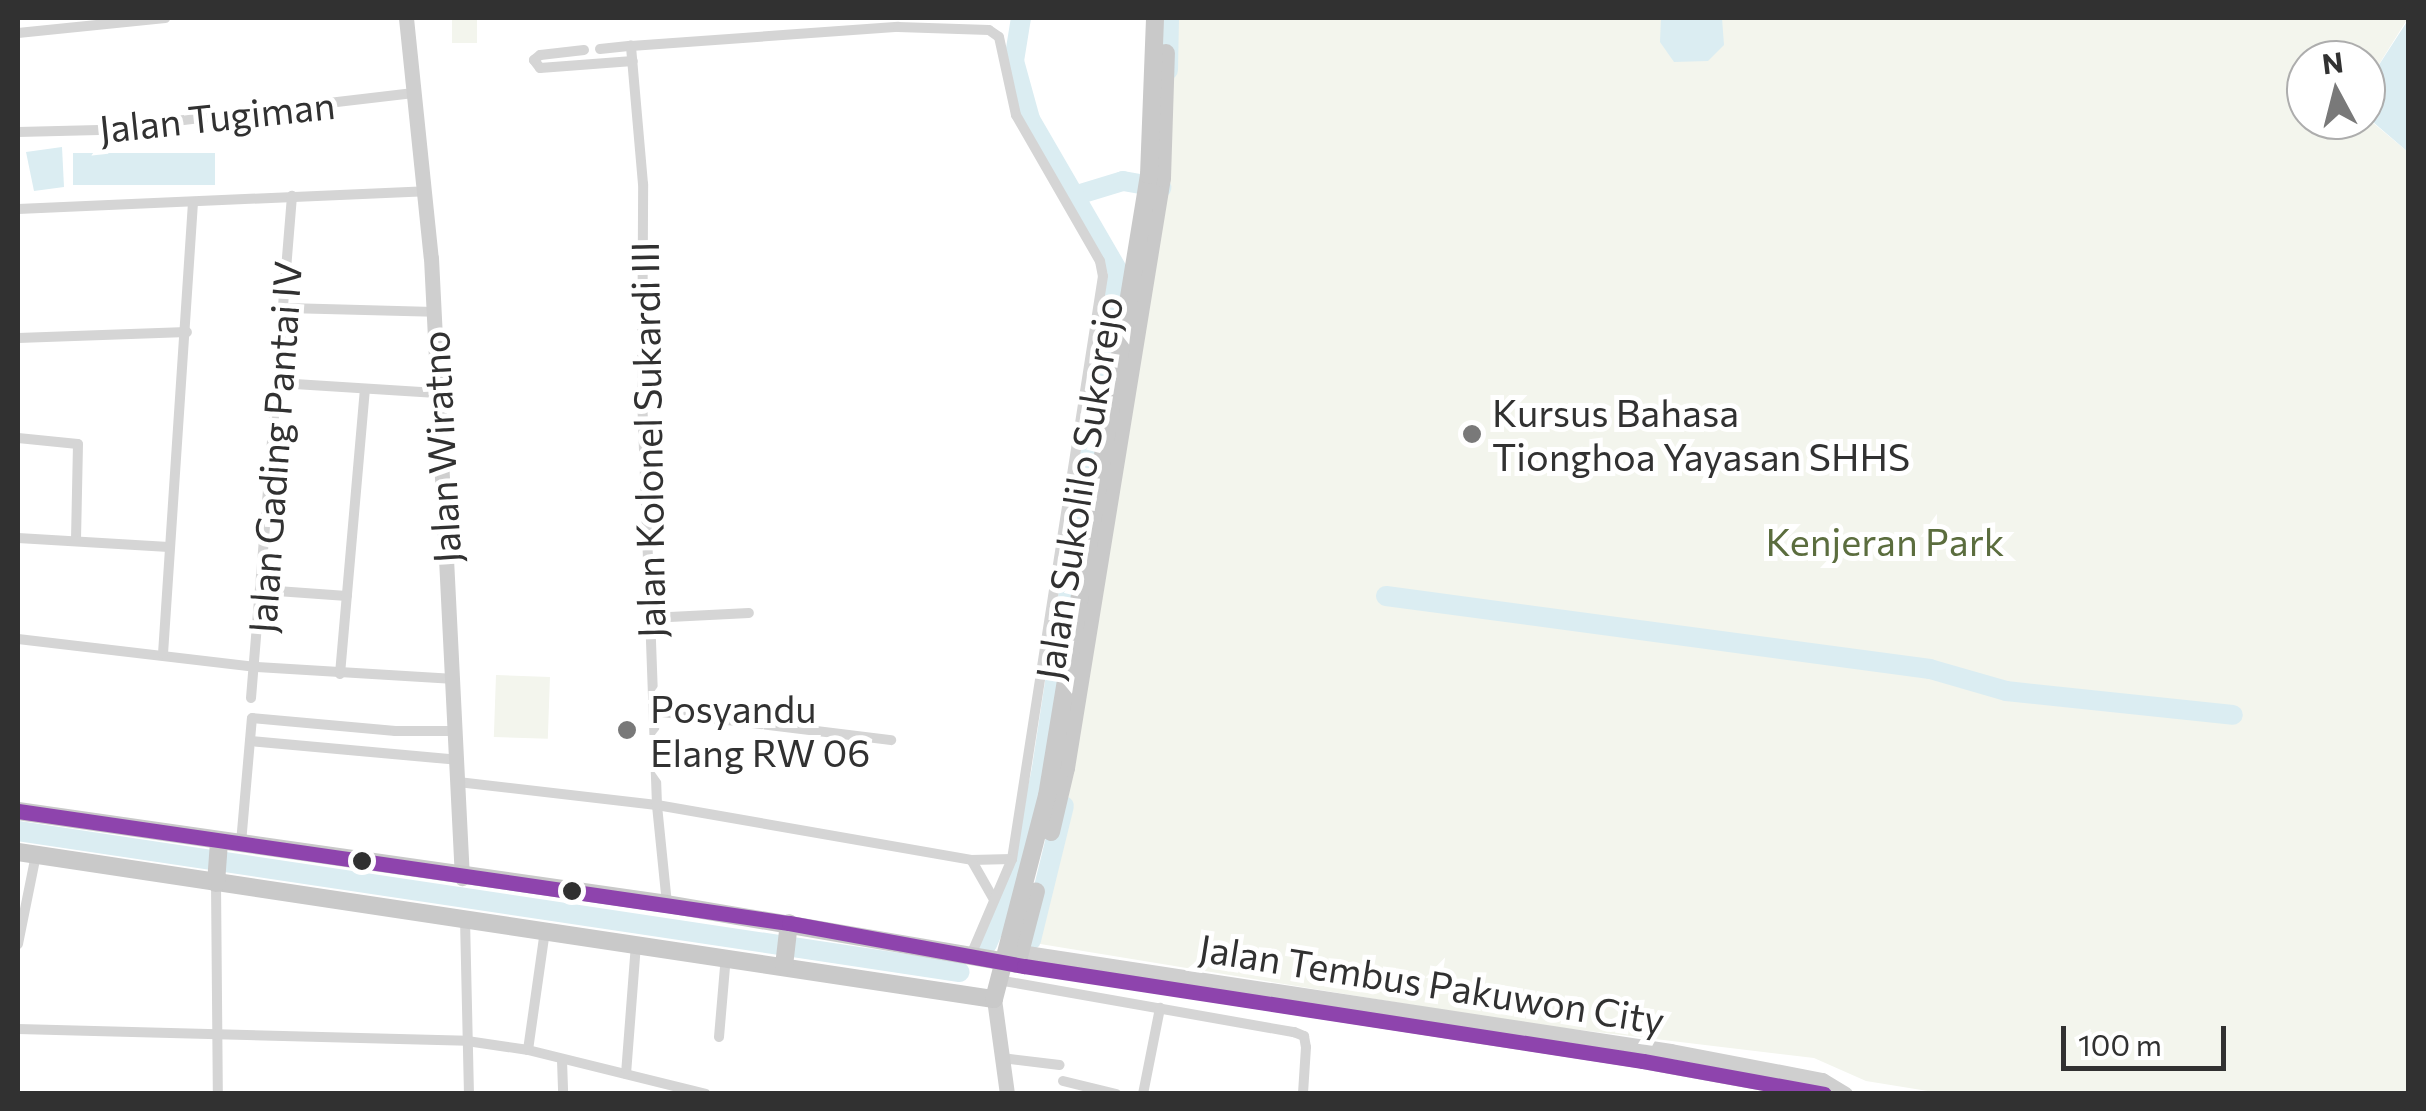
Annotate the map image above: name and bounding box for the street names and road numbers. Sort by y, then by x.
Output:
street label: Jalan Tugiman [97,81,337,151]
street label: Jalan Kolonel Sukardi III [621,241,673,639]
street label: Jalan Gading Pantai IV [238,259,310,635]
street label: Jalan Sukolilo Sukorejo [1025,293,1131,683]
street label: Jalan Wiratno [411,330,469,564]
street label: Jalan Tembus Pakuwon City [1196,924,1668,1042]

